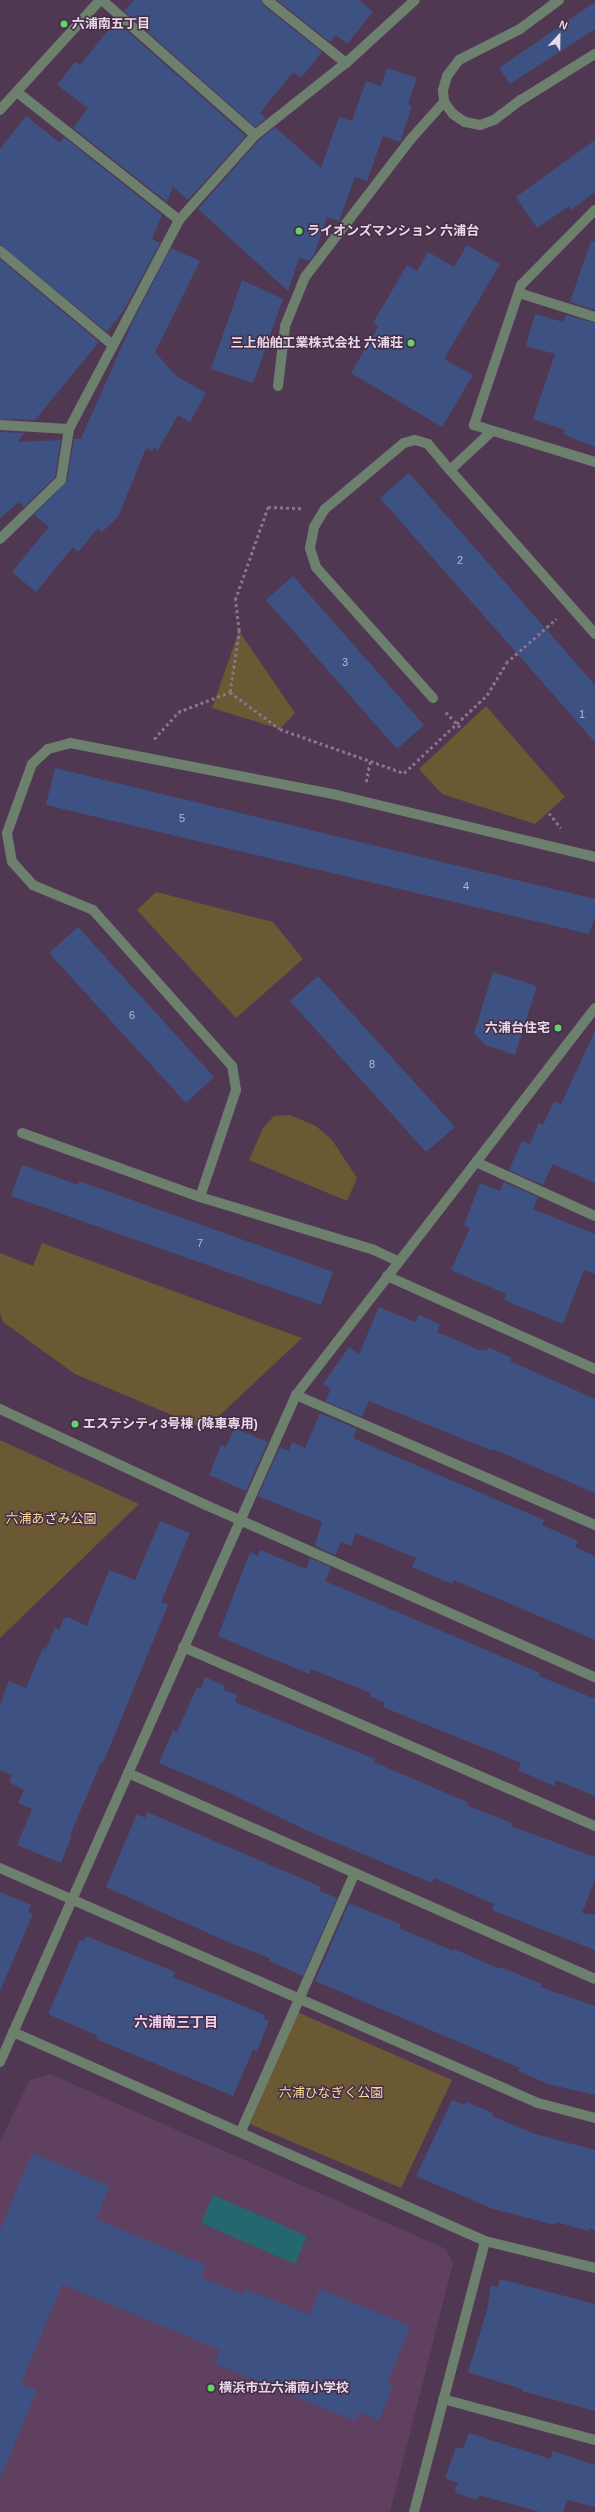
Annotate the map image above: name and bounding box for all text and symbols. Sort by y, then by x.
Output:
place label: 六浦南五丁目 [72,16,150,32]
north arrow [539,16,579,56]
text: N [558,18,569,32]
marker: 六浦南五丁目 [59,19,69,29]
place label: ライオンズマンション 六浦台 [307,223,480,239]
marker: ライオンズマンション 六浦台 [294,226,304,236]
place label: 三上船舶工業株式会社 六浦荘 [230,335,403,351]
marker: 三上船舶工業株式会社 六浦荘 [406,338,416,348]
house number: 2 [457,553,463,567]
house number: 3 [342,655,348,669]
house number: 1 [579,707,585,721]
house number: 5 [179,811,185,825]
house number: 4 [463,879,469,893]
house number: 6 [129,1008,135,1022]
place label: 六浦台住宅 [485,1020,550,1036]
marker: 六浦台住宅 [553,1023,563,1033]
house number: 8 [369,1057,375,1071]
house number: 7 [197,1236,203,1250]
place label: エステシティ3号棟 (降車専用) [83,1416,258,1432]
marker: エステシティ3号棟 (降車専用) [70,1419,80,1429]
park label: 六浦あざみ公園 [6,1511,96,1527]
district label: 六浦南三丁目 [134,2014,218,2030]
park label: 六浦ひなぎく公園 [279,2085,383,2101]
place label: 横浜市立六浦南小学校 [219,2380,349,2396]
marker: 横浜市立六浦南小学校 [206,2383,216,2393]

